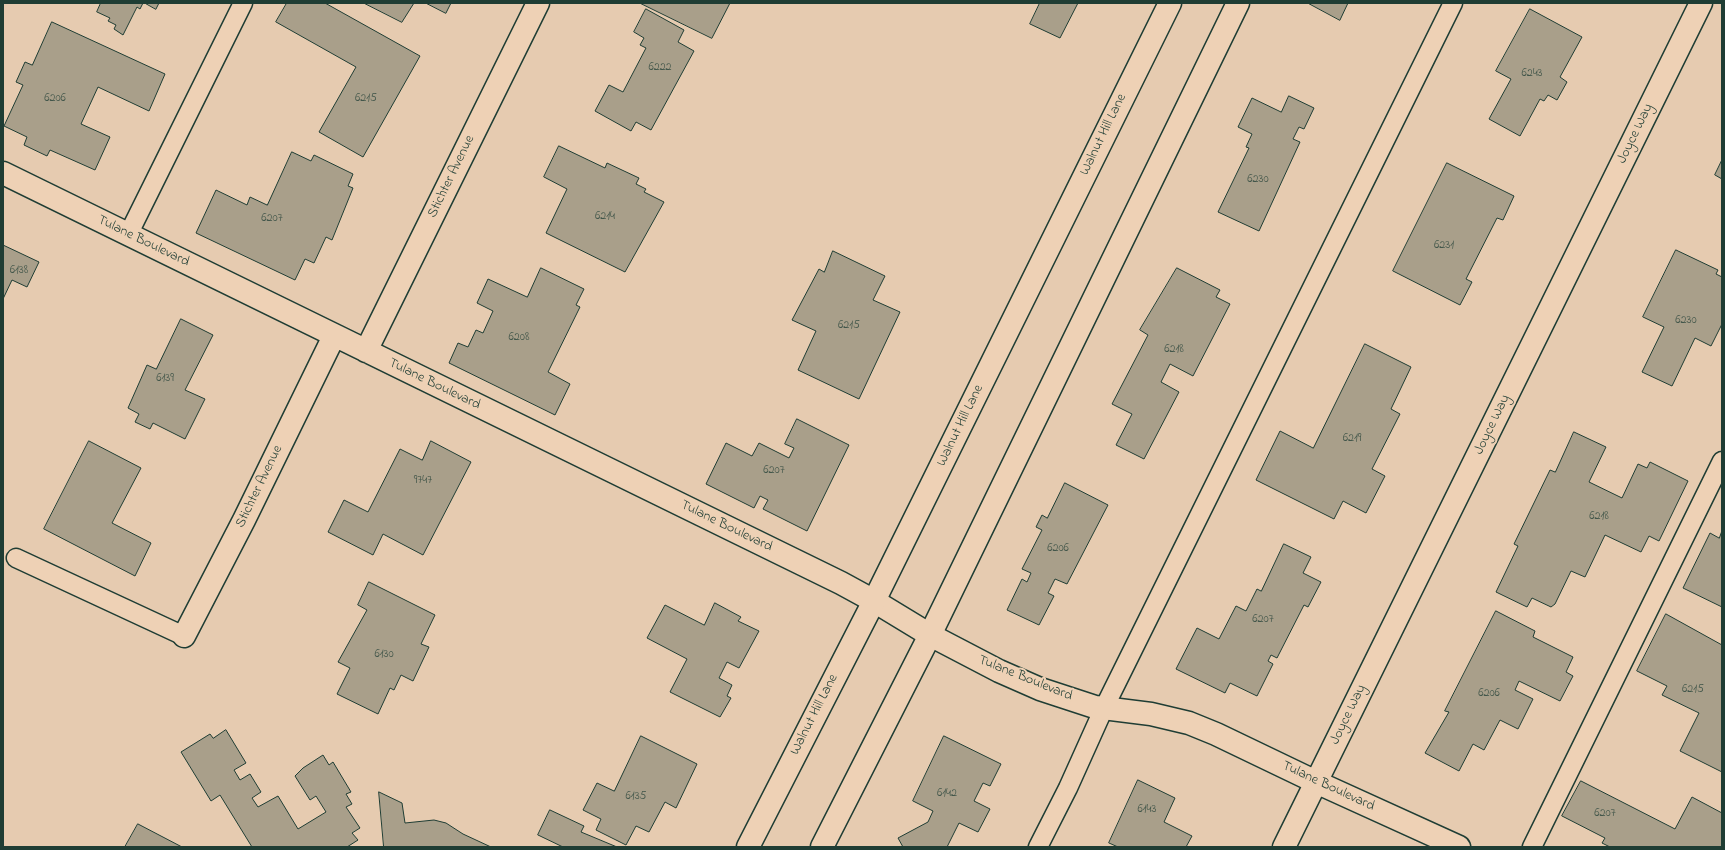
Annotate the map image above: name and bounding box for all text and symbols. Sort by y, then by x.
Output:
house number: 6222 [648,61,672,75]
house number: 6243 [1521,67,1543,81]
street label: Walnut Hill Lane [1077,91,1131,179]
house number: 6206 [44,92,66,106]
house number: 6215 [355,92,377,106]
street label: Joyce Way [1614,101,1658,167]
street label: Stichter Avenue [425,133,479,221]
house number: 6230 [1247,173,1269,187]
house number: 6214 [595,210,615,224]
street label: Tulane Boulevard [94,212,192,272]
house number: 6207 [261,212,283,226]
house number: 6231 [1434,239,1454,253]
house number: 6138 [10,264,28,278]
house number: 6230 [1675,314,1697,328]
house number: 6215 [838,319,860,333]
house number: 6208 [509,331,529,345]
house number: 6218 [1164,343,1184,357]
street label: Tulane Boulevard [385,355,483,415]
house number: 6139 [156,372,174,386]
street label: Walnut Hill Lane [934,382,988,470]
street label: Joyce Way [1471,392,1515,458]
house number: 6219 [1343,432,1361,446]
street label: Stichter Avenue [233,443,287,531]
house number: 6207 [763,464,785,478]
house number: 9747 [414,474,432,488]
street label: Tulane Boulevard [677,497,775,557]
house number: 6218 [1589,510,1609,524]
house number: 6206 [1047,542,1069,556]
house number: 6207 [1252,613,1274,627]
house number: 6130 [374,648,394,662]
street label: Tulane Boulevard [975,652,1075,706]
street label: Walnut Hill Lane [787,672,843,758]
street label: Joyce Way [1327,682,1371,748]
house number: 6215 [1682,683,1704,697]
house number: 6206 [1478,687,1500,701]
street label: Tulane Boulevard [1279,758,1377,816]
house number: 6142 [937,787,957,801]
house number: 6135 [626,790,646,804]
house number: 6143 [1138,803,1156,817]
house number: 6207 [1594,807,1616,821]

